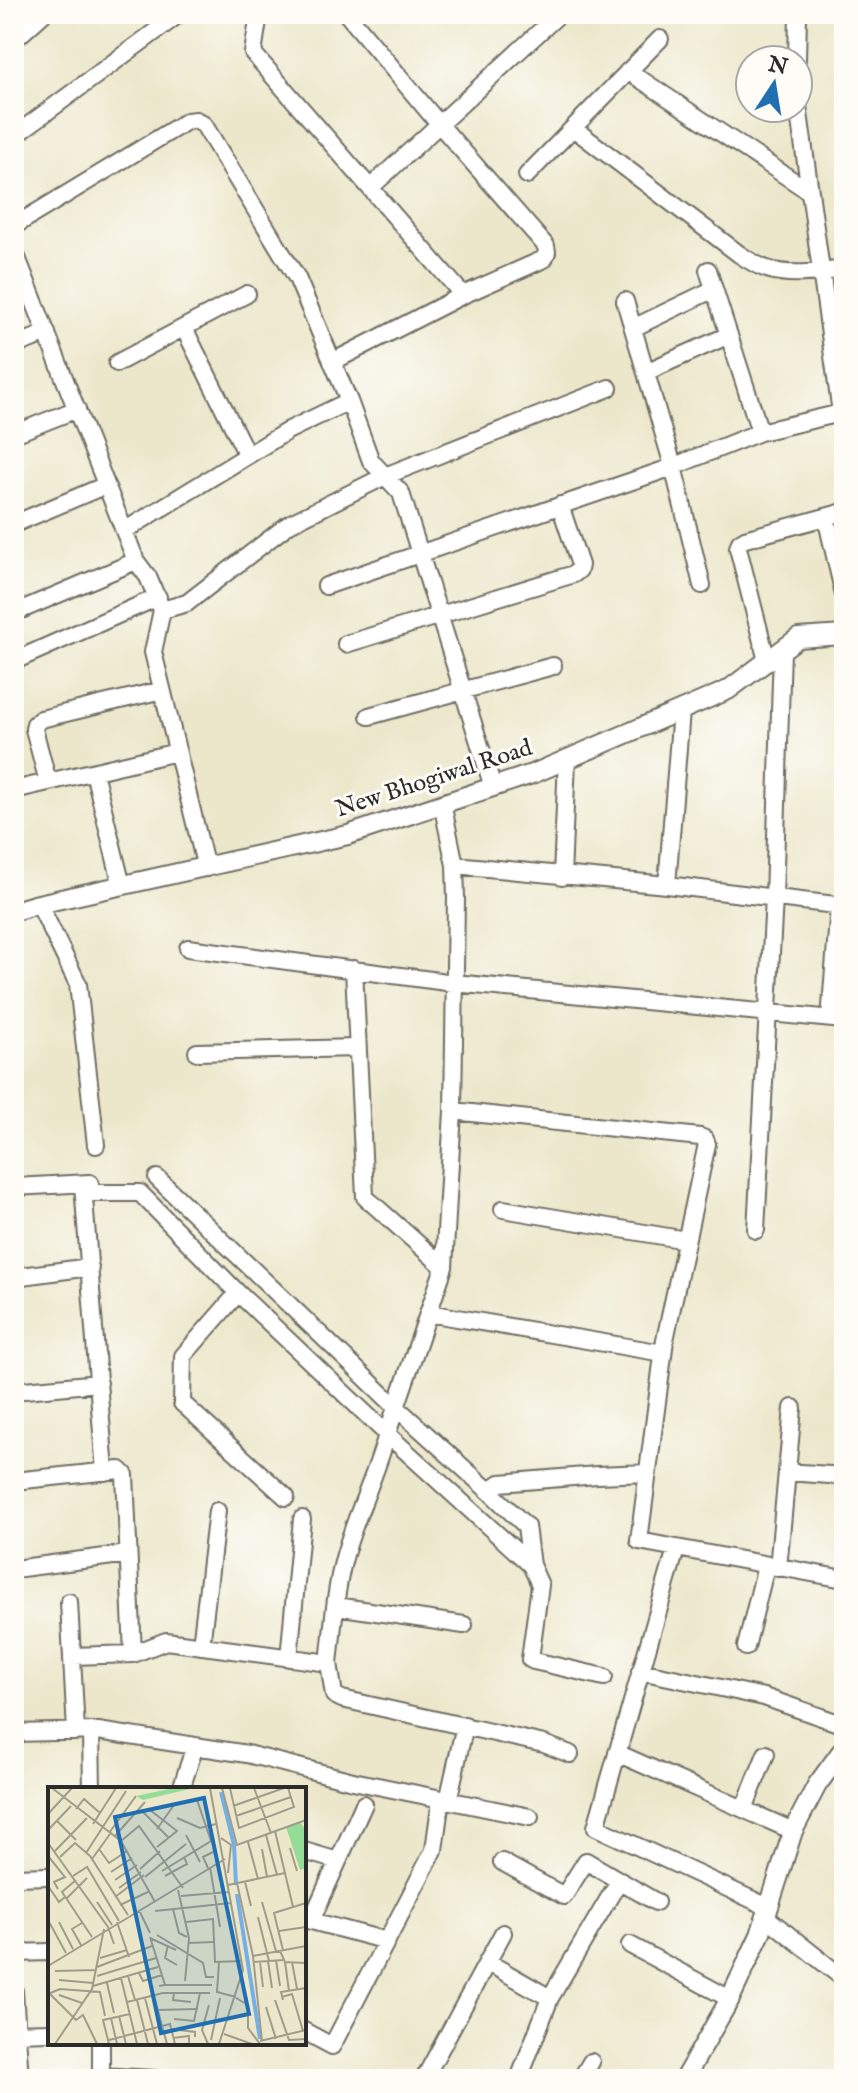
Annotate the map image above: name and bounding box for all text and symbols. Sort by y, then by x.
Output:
north arrow [734,44,814,124]
text: N [765,51,790,82]
street label: New Bhogiwal Road [332,733,537,825]
inset map [48,1787,306,2045]

